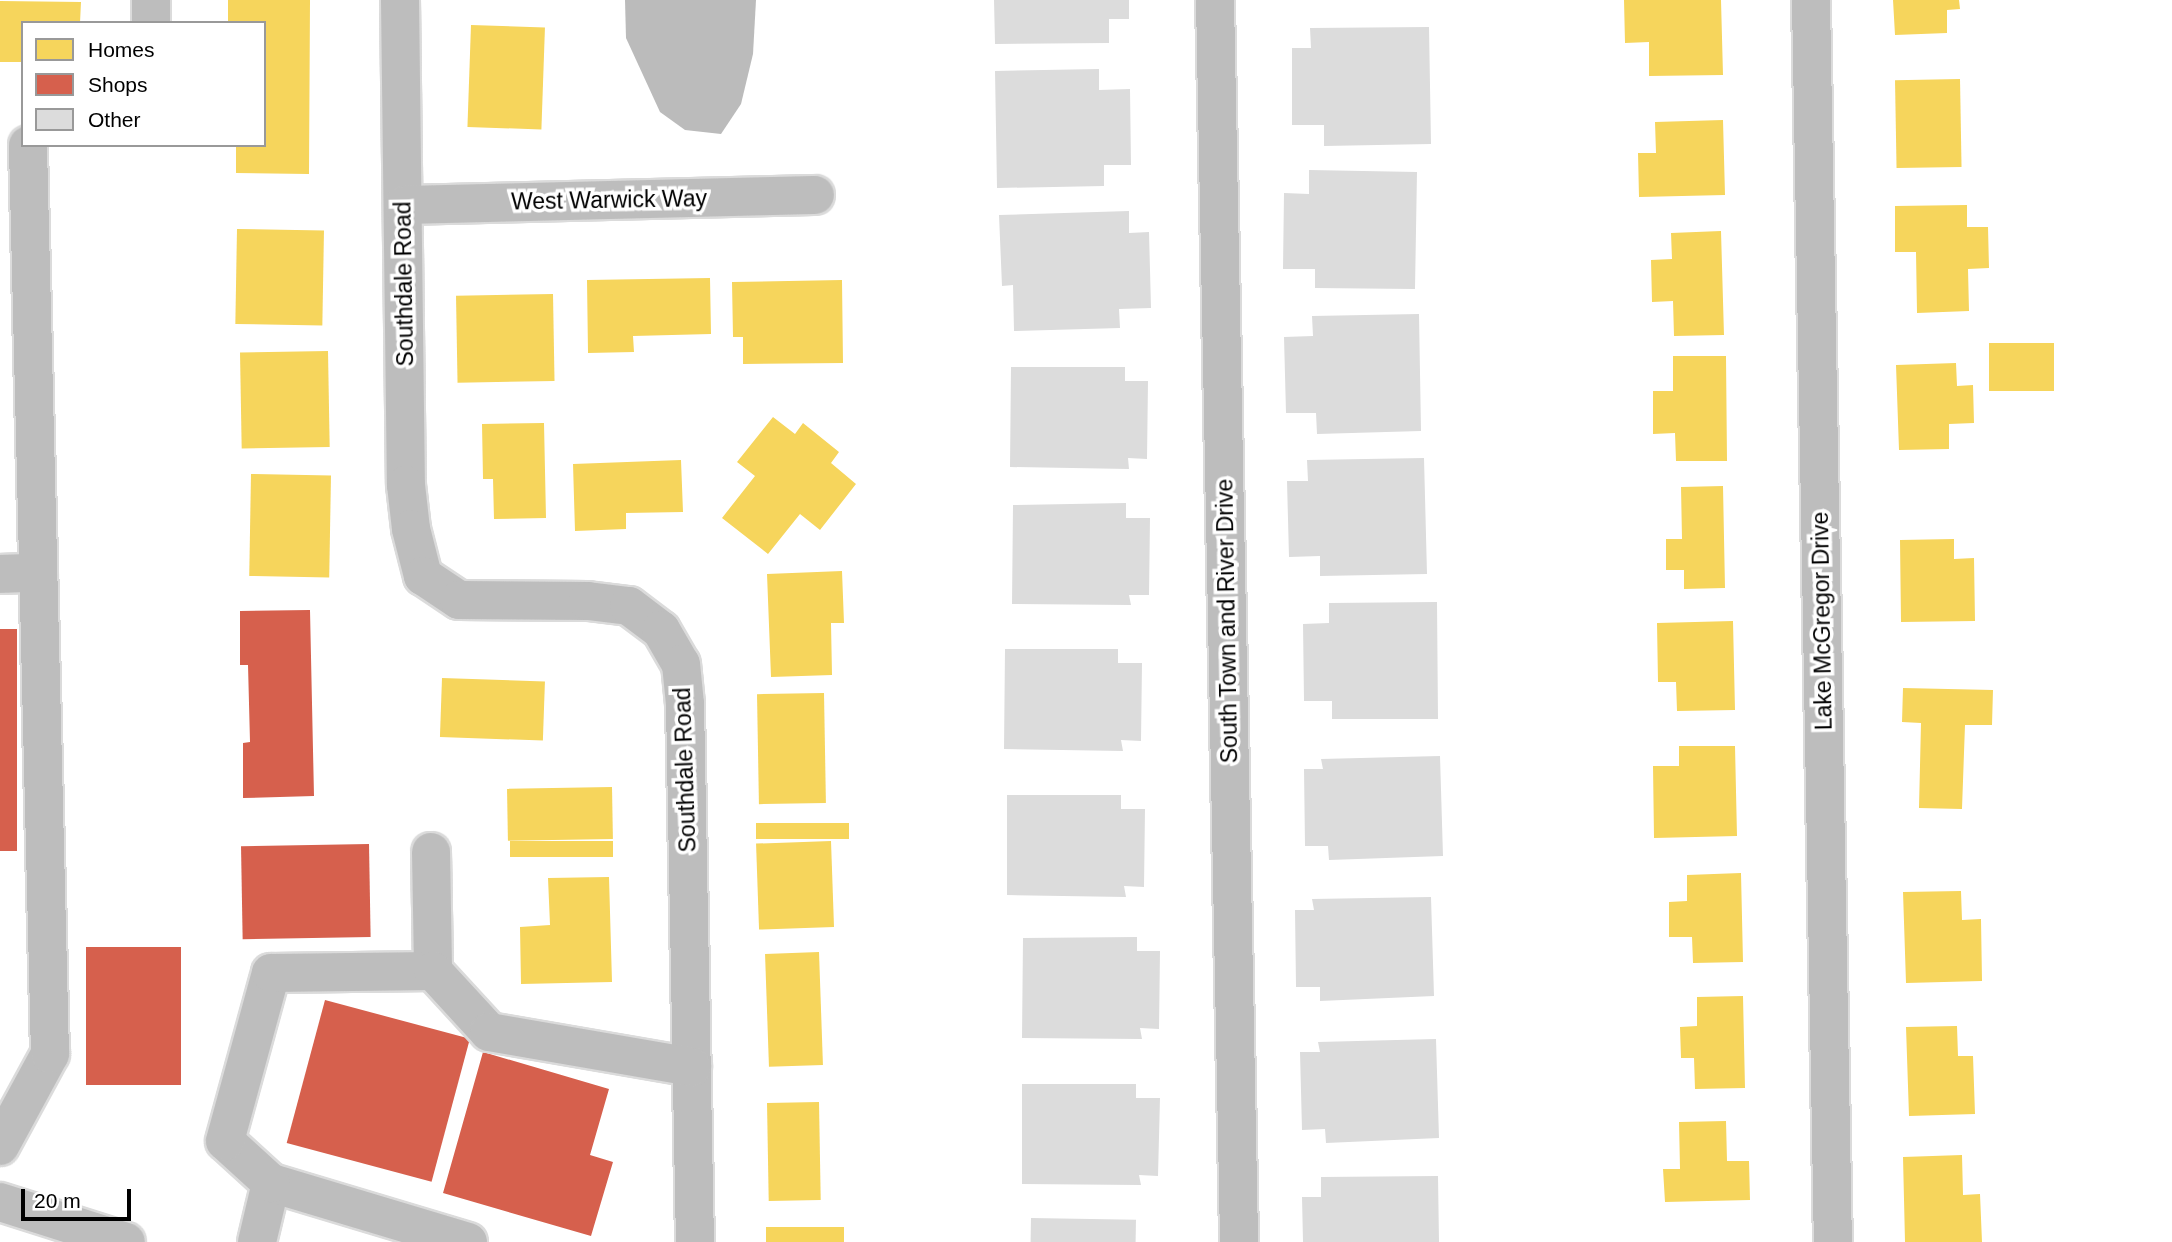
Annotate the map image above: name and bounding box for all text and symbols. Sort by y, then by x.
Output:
legend [21,21,266,147]
text: Homes [88,38,155,61]
text: Shops [88,73,148,96]
text: Other [88,108,141,131]
street label: West Warwick Way [511,184,707,216]
street label: Southdale Road [389,201,419,367]
street label: South Town and River Drive [1211,478,1243,764]
street label: Lake McGregor Drive [1806,511,1838,731]
street label: Southdale Road [668,687,702,853]
scale bar [24,1176,135,1220]
text: 20 m [34,1189,81,1212]

